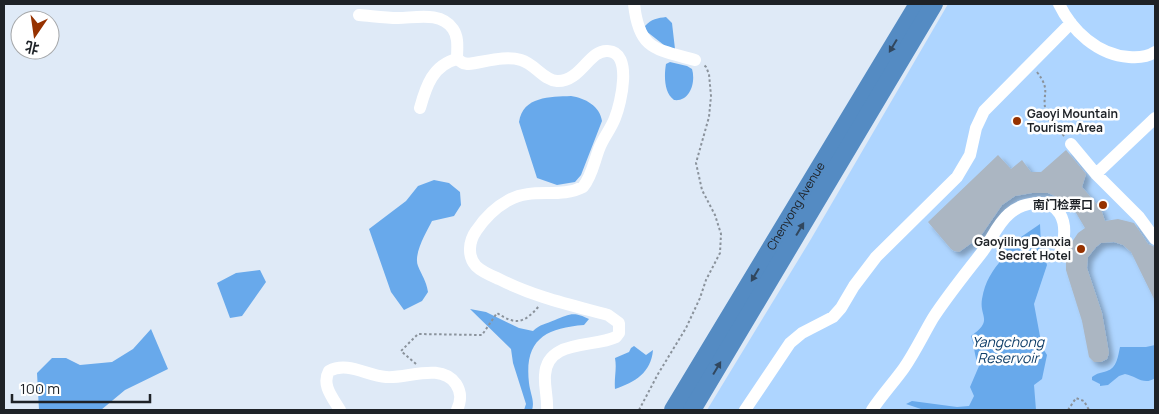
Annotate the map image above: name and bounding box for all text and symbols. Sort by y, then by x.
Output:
north arrow [10,10,60,60]
text: 北 [23,37,41,59]
one-way arrow [888,39,897,52]
place label: Gaoyi Mountain Tourism Area [1027,105,1118,136]
marker: Gaoyi Mountain Tourism Area [1011,115,1023,127]
street label: Chenyong Avenue [762,159,829,253]
place label: 南门检票口 [1033,196,1093,213]
marker: 南门检票口 [1097,199,1109,211]
one-way arrow [796,222,805,235]
place label: Gaoyiling Danxia Secret Hotel [974,233,1071,264]
marker: Gaoyiling Danxia Secret Hotel [1075,243,1087,255]
one-way arrow [751,269,760,282]
water label: Yangchong Reservoir [972,332,1046,367]
one-way arrow [713,362,722,375]
scale bar [12,372,150,404]
text: 100 m [20,378,60,399]

